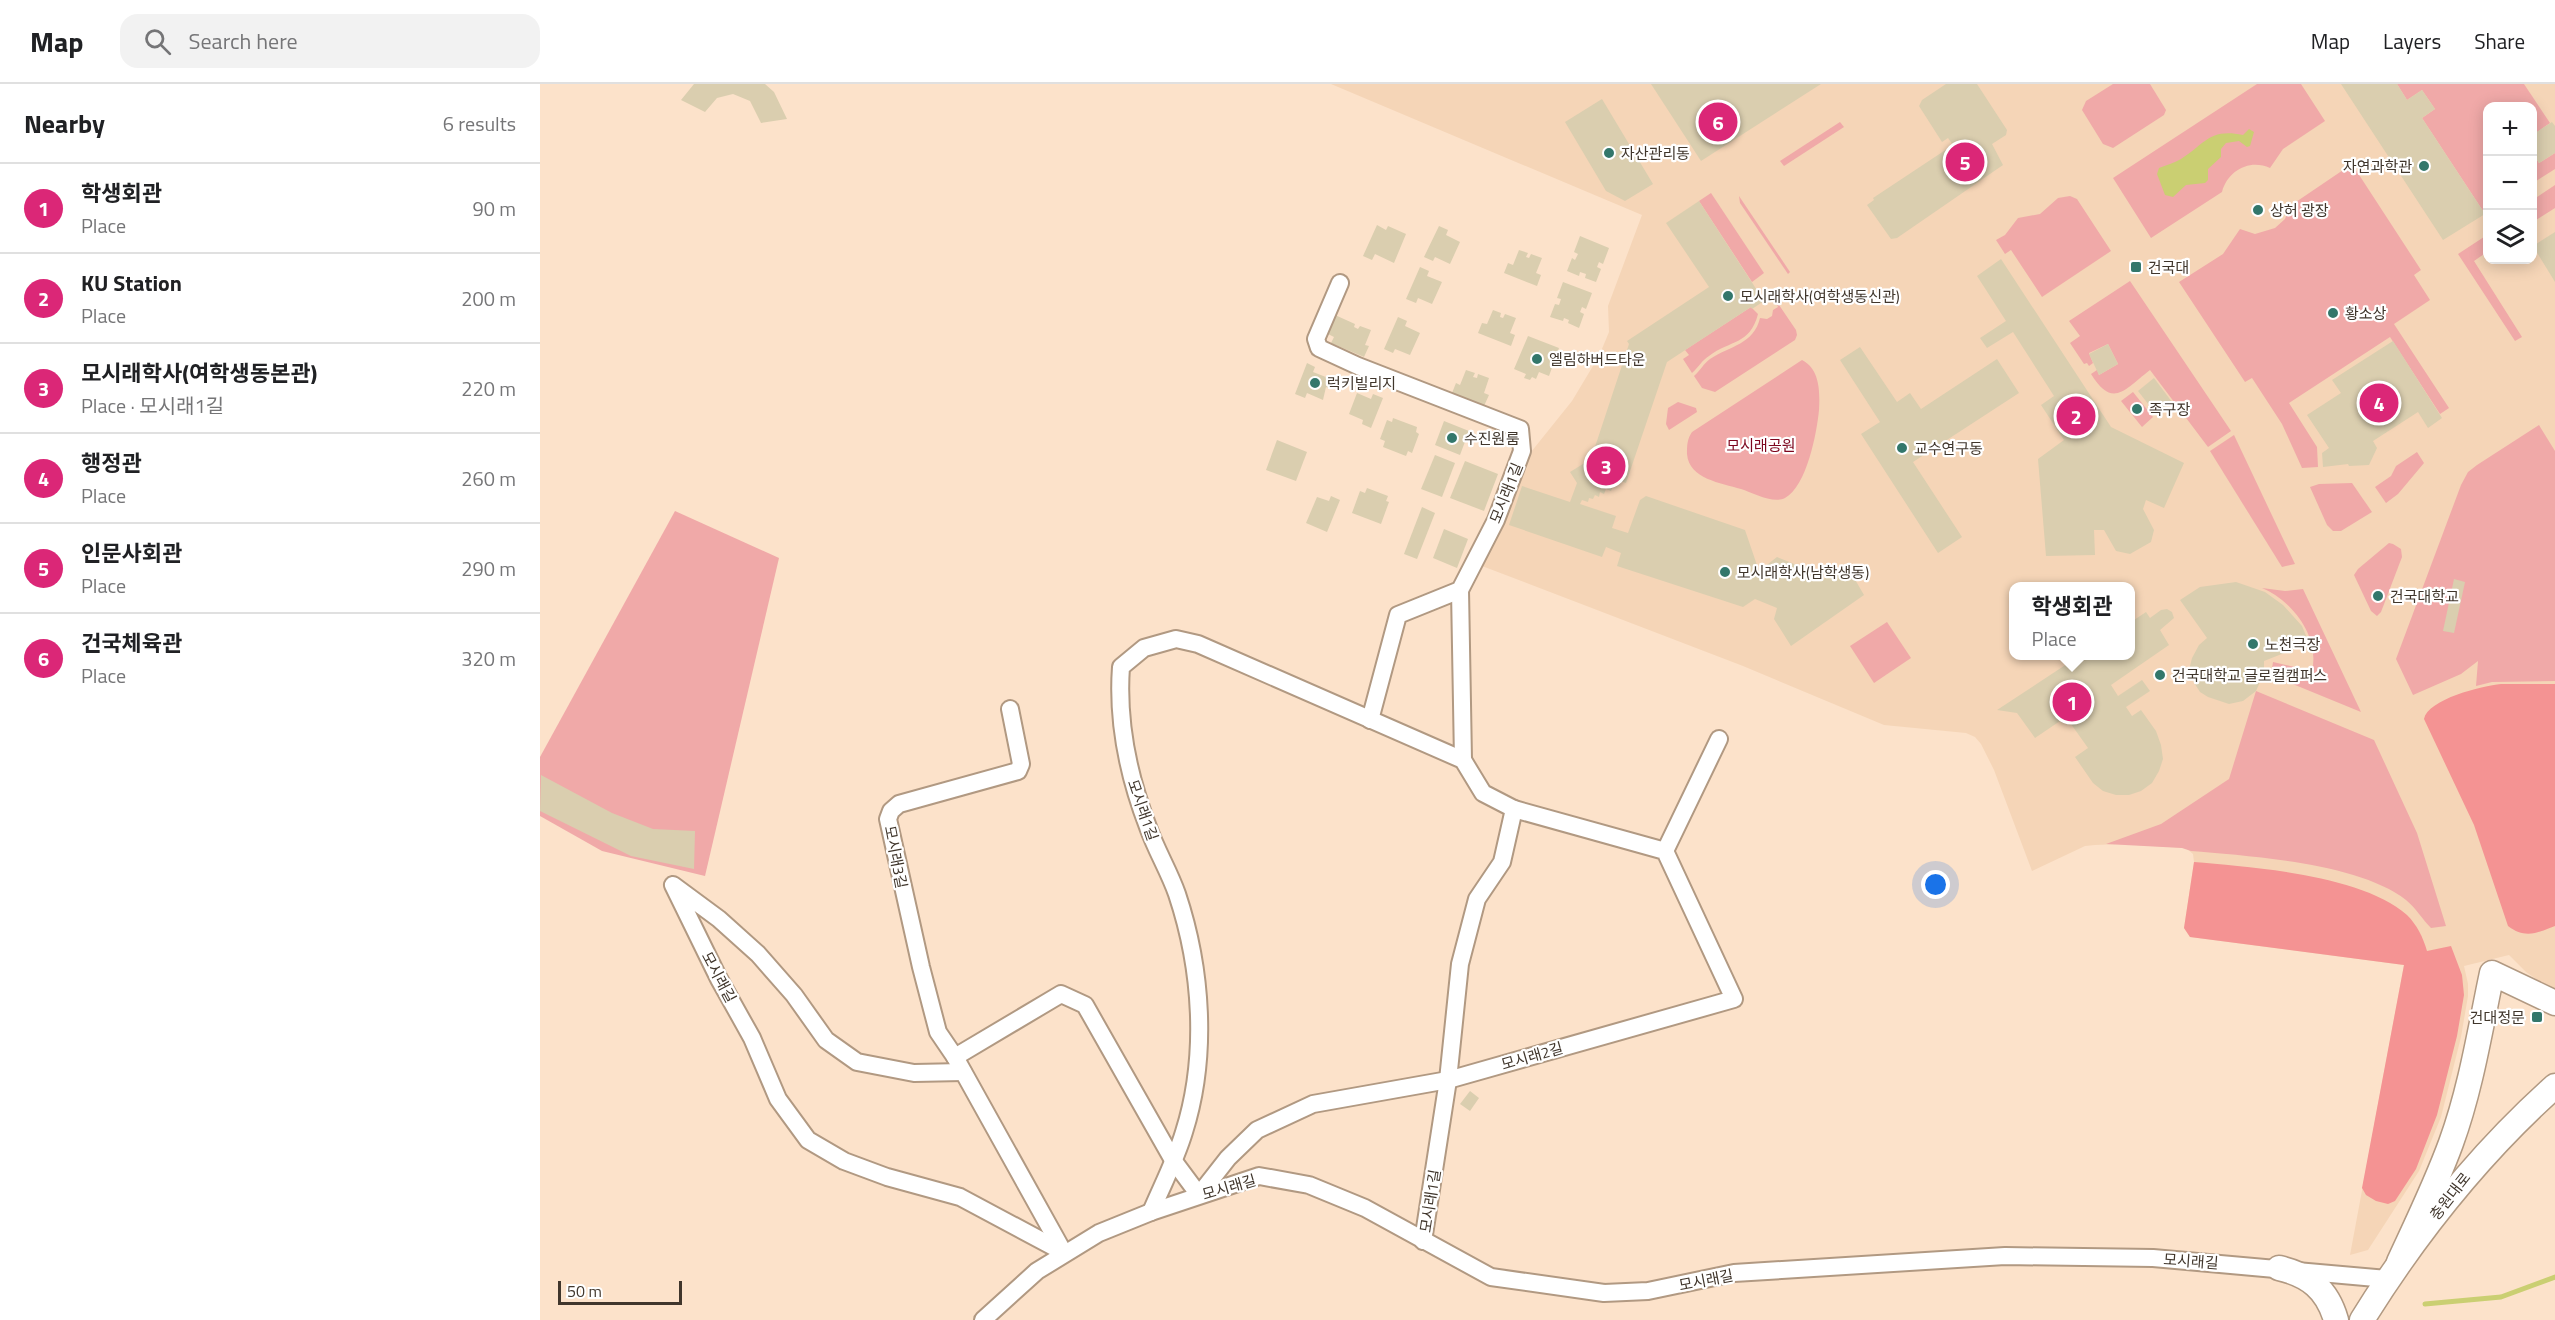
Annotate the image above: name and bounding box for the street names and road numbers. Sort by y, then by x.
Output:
street label: 모시래1길 [1483,459,1529,527]
street label: 모시래1길 [1122,776,1164,844]
street label: 모시래3길 [879,824,913,890]
street label: 모시래길 [696,947,742,1007]
street label: 모시래2길 [1498,1036,1566,1076]
street label: 충원대로 [2424,1167,2476,1225]
street label: 모시래길 [1199,1168,1259,1206]
street label: 모시래1길 [1414,1168,1446,1234]
street label: 모시래길 [2163,1248,2219,1274]
street label: 모시래길 [1677,1263,1735,1297]

